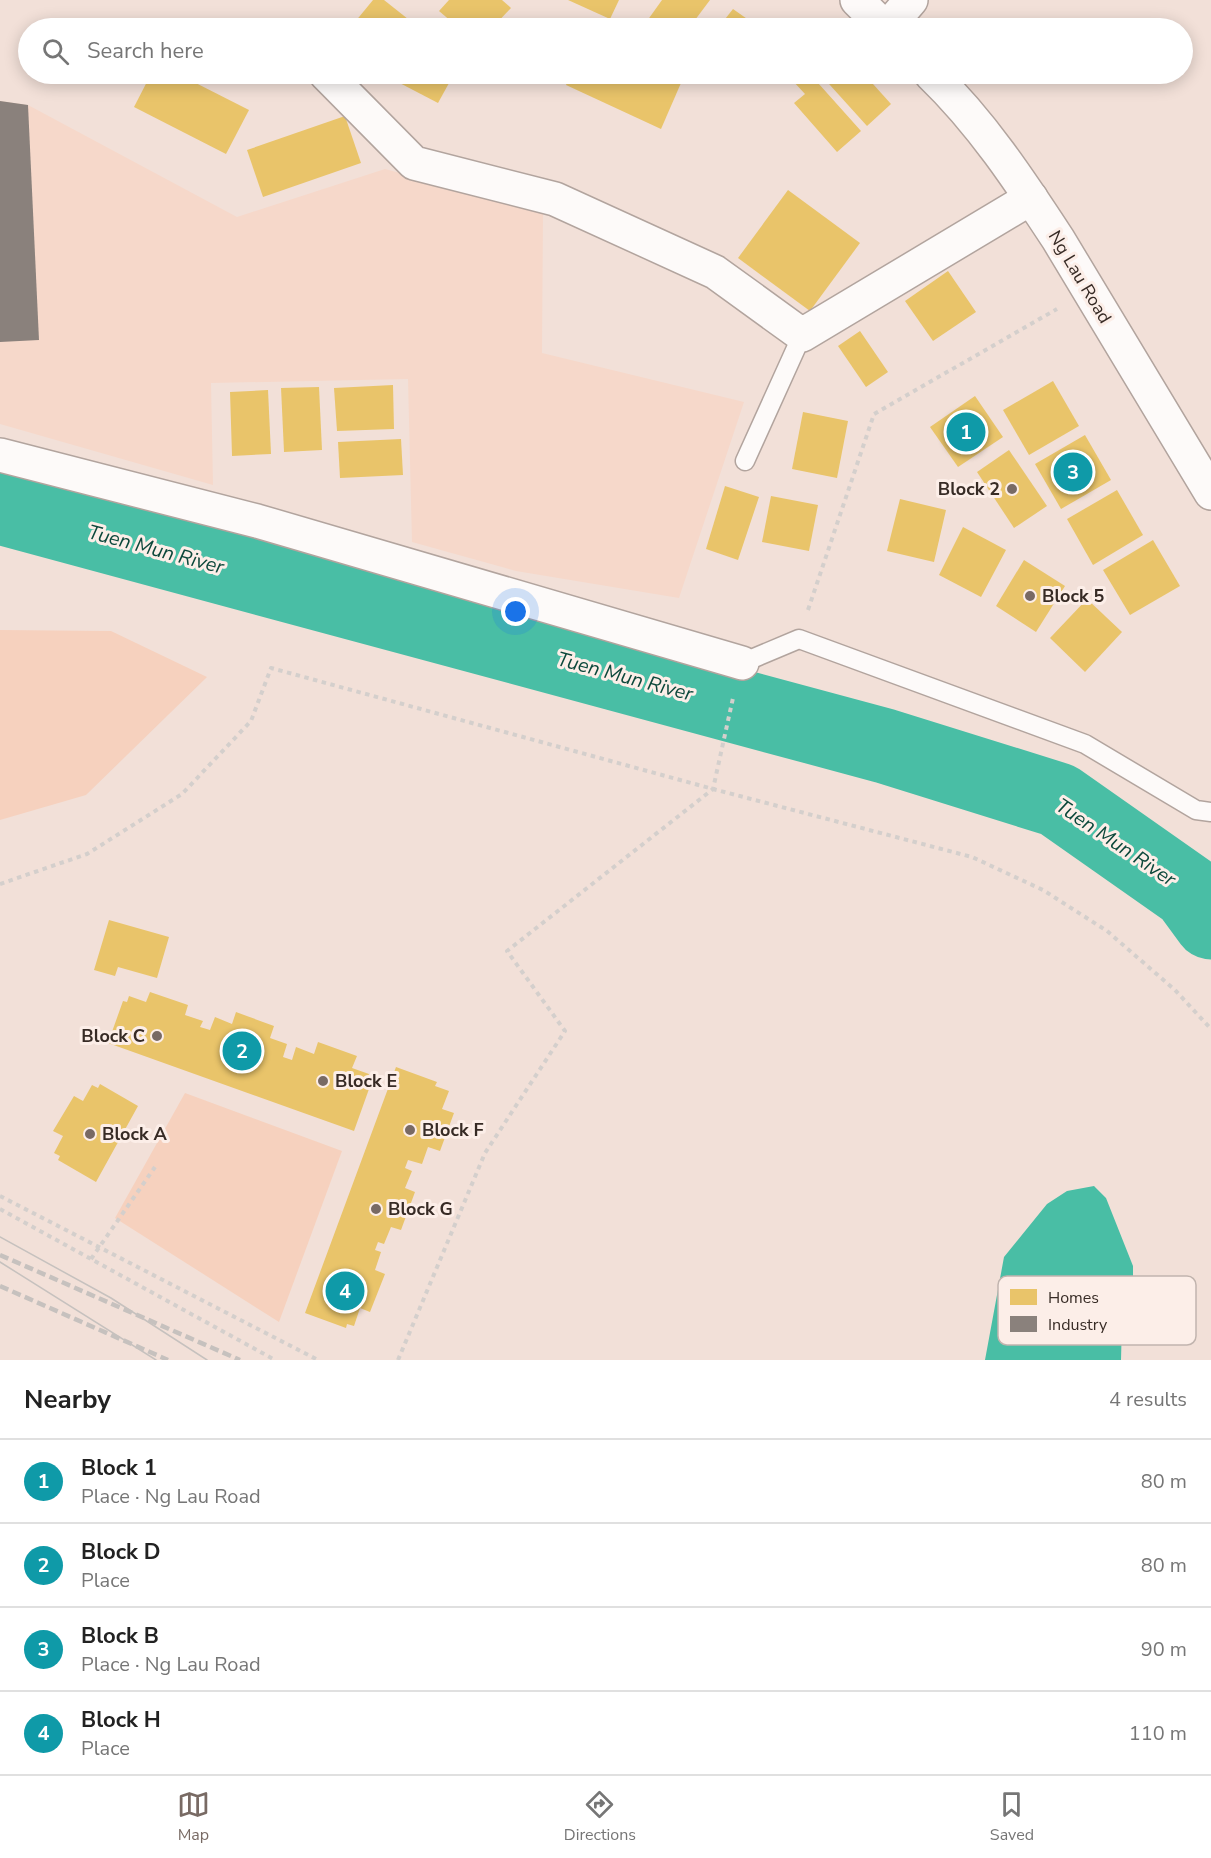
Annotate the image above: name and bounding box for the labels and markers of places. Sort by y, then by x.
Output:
pin: 1 [946,410,986,454]
pin: 3 [1054,450,1092,494]
place label: Block 2 [938,477,1000,501]
marker: Block 2 [1005,482,1019,496]
place label: Block 5 [1042,584,1104,608]
marker: Block 5 [1023,589,1037,603]
place label: Block C [81,1024,145,1048]
pin: 2 [222,1028,262,1074]
marker: Block C [150,1029,164,1043]
place label: Block E [335,1069,397,1093]
marker: Block E [316,1074,330,1088]
place label: Block F [422,1118,484,1142]
place label: Block A [102,1122,167,1146]
marker: Block F [403,1123,417,1137]
marker: Block A [83,1127,97,1141]
place label: Block G [388,1197,453,1221]
marker: Block G [369,1202,383,1216]
pin: 4 [326,1268,364,1314]

